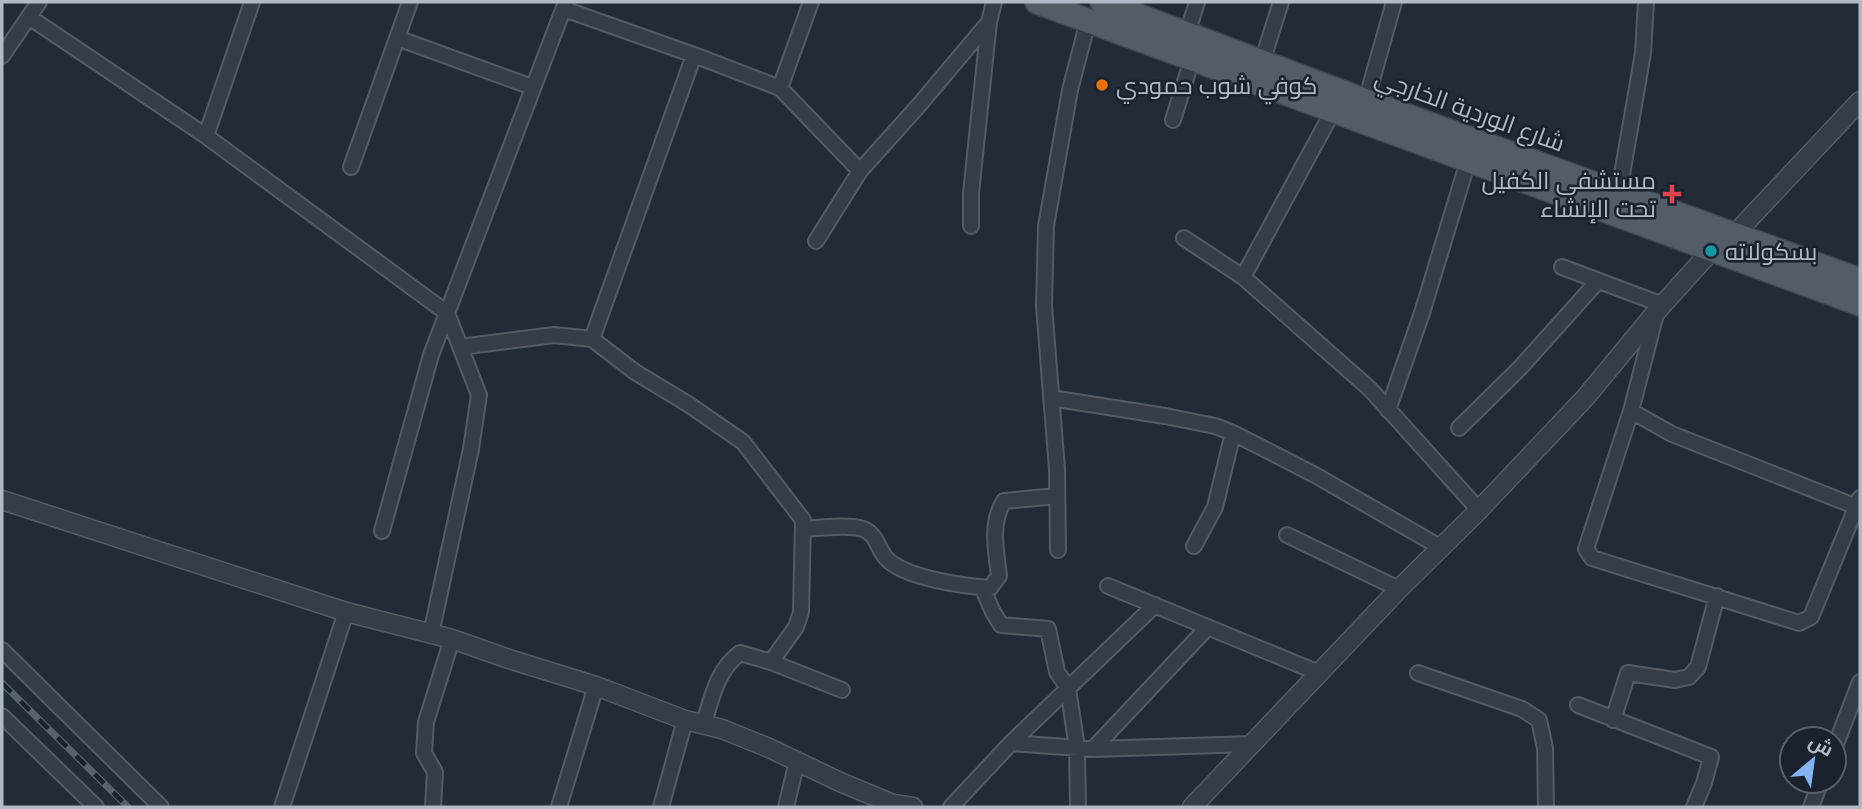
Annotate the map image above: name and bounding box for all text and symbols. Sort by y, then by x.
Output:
street label: شارع الوردية الخارجي [1370,62,1569,162]
place label: كوفي شوب حمودي [1116,71,1318,105]
marker: كوفي شوب حمودي [1094,77,1110,93]
place label: مستشفى الكفيل تحت الإنشاء [1481,166,1657,224]
marker: مستشفى الكفيل تحت الإنشاء [1662,184,1682,204]
place label: بسكولاته [1725,237,1817,266]
marker: بسكولاته [1703,243,1719,259]
north arrow [1778,725,1848,795]
text: ش [1805,730,1837,762]

